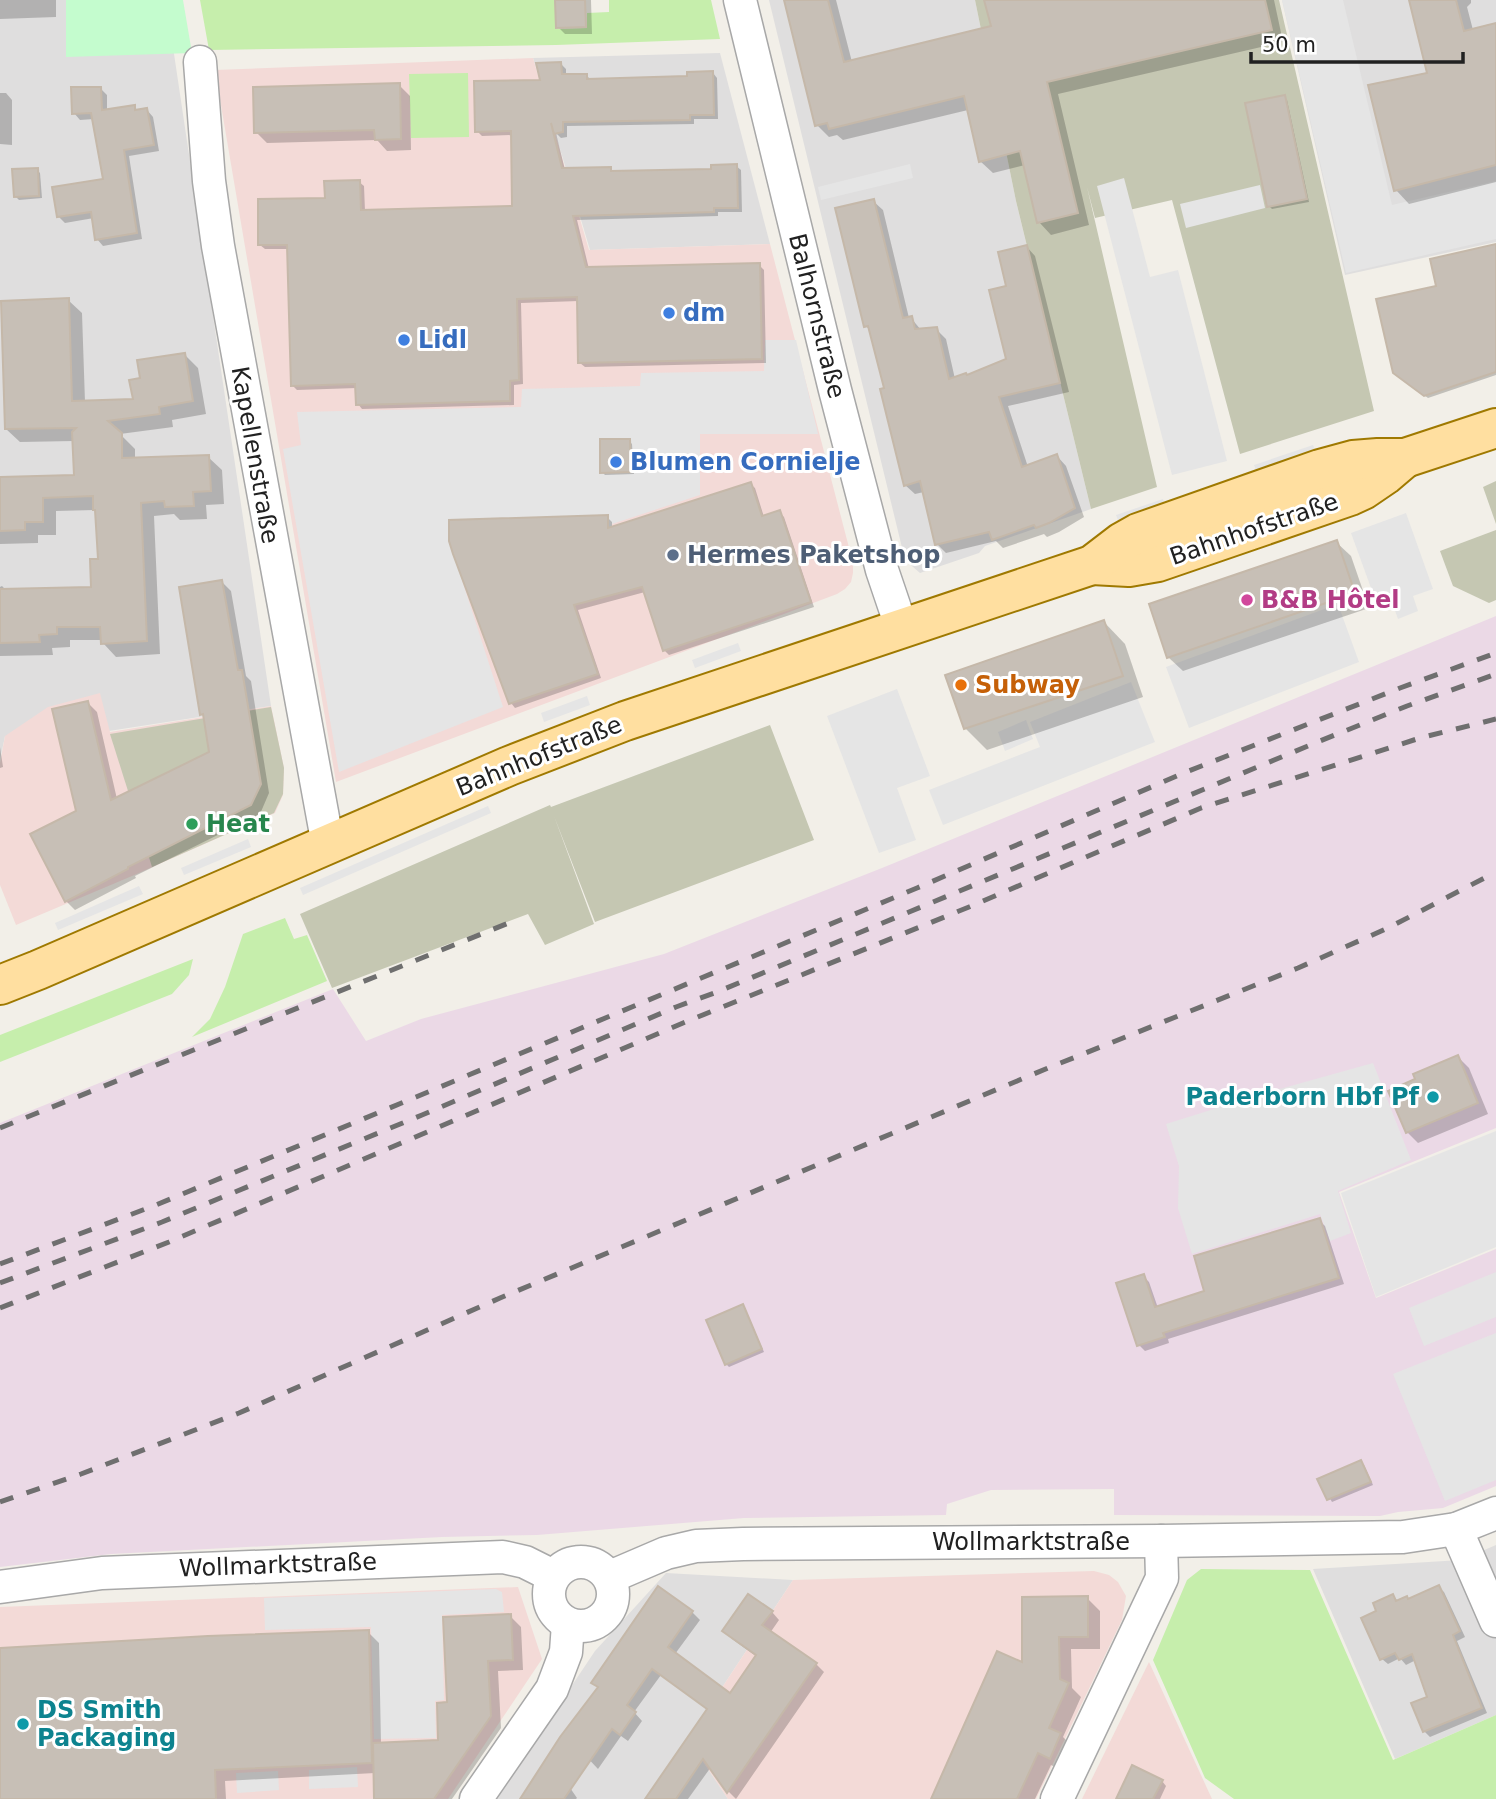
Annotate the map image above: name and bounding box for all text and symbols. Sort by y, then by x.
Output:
scale bar [1251,21,1463,65]
text: 50 m [1262,33,1316,57]
street label: Balhornstraße [783,231,851,401]
place label: dm [683,299,725,327]
marker: dm [661,305,677,321]
place label: Lidl [418,326,467,354]
marker: Lidl [396,332,412,348]
street label: Kapellenstraße [226,364,284,546]
place label: Blumen Cornielje [630,448,861,476]
marker: Blumen Cornielje [608,454,624,470]
street label: Bahnhofstraße [1166,487,1342,571]
place label: Hermes Paketshop [687,541,940,569]
marker: Hermes Paketshop [665,547,681,563]
place label: B&B Hôtel [1261,586,1399,614]
marker: B&B Hôtel [1239,592,1255,608]
place label: Subway [975,671,1080,699]
marker: Subway [953,677,969,693]
street label: Bahnhofstraße [452,710,626,802]
place label: Heat [206,810,270,838]
marker: Heat [184,816,200,832]
place label: Paderborn Hbf Pf [1186,1083,1420,1111]
marker: Paderborn Hbf Pf [1425,1089,1441,1105]
street label: Wollmarktstraße [932,1528,1130,1556]
street label: Wollmarktstraße [179,1548,377,1582]
place label: DS Smith Packaging [37,1696,176,1752]
marker: DS Smith Packaging [15,1716,31,1732]

